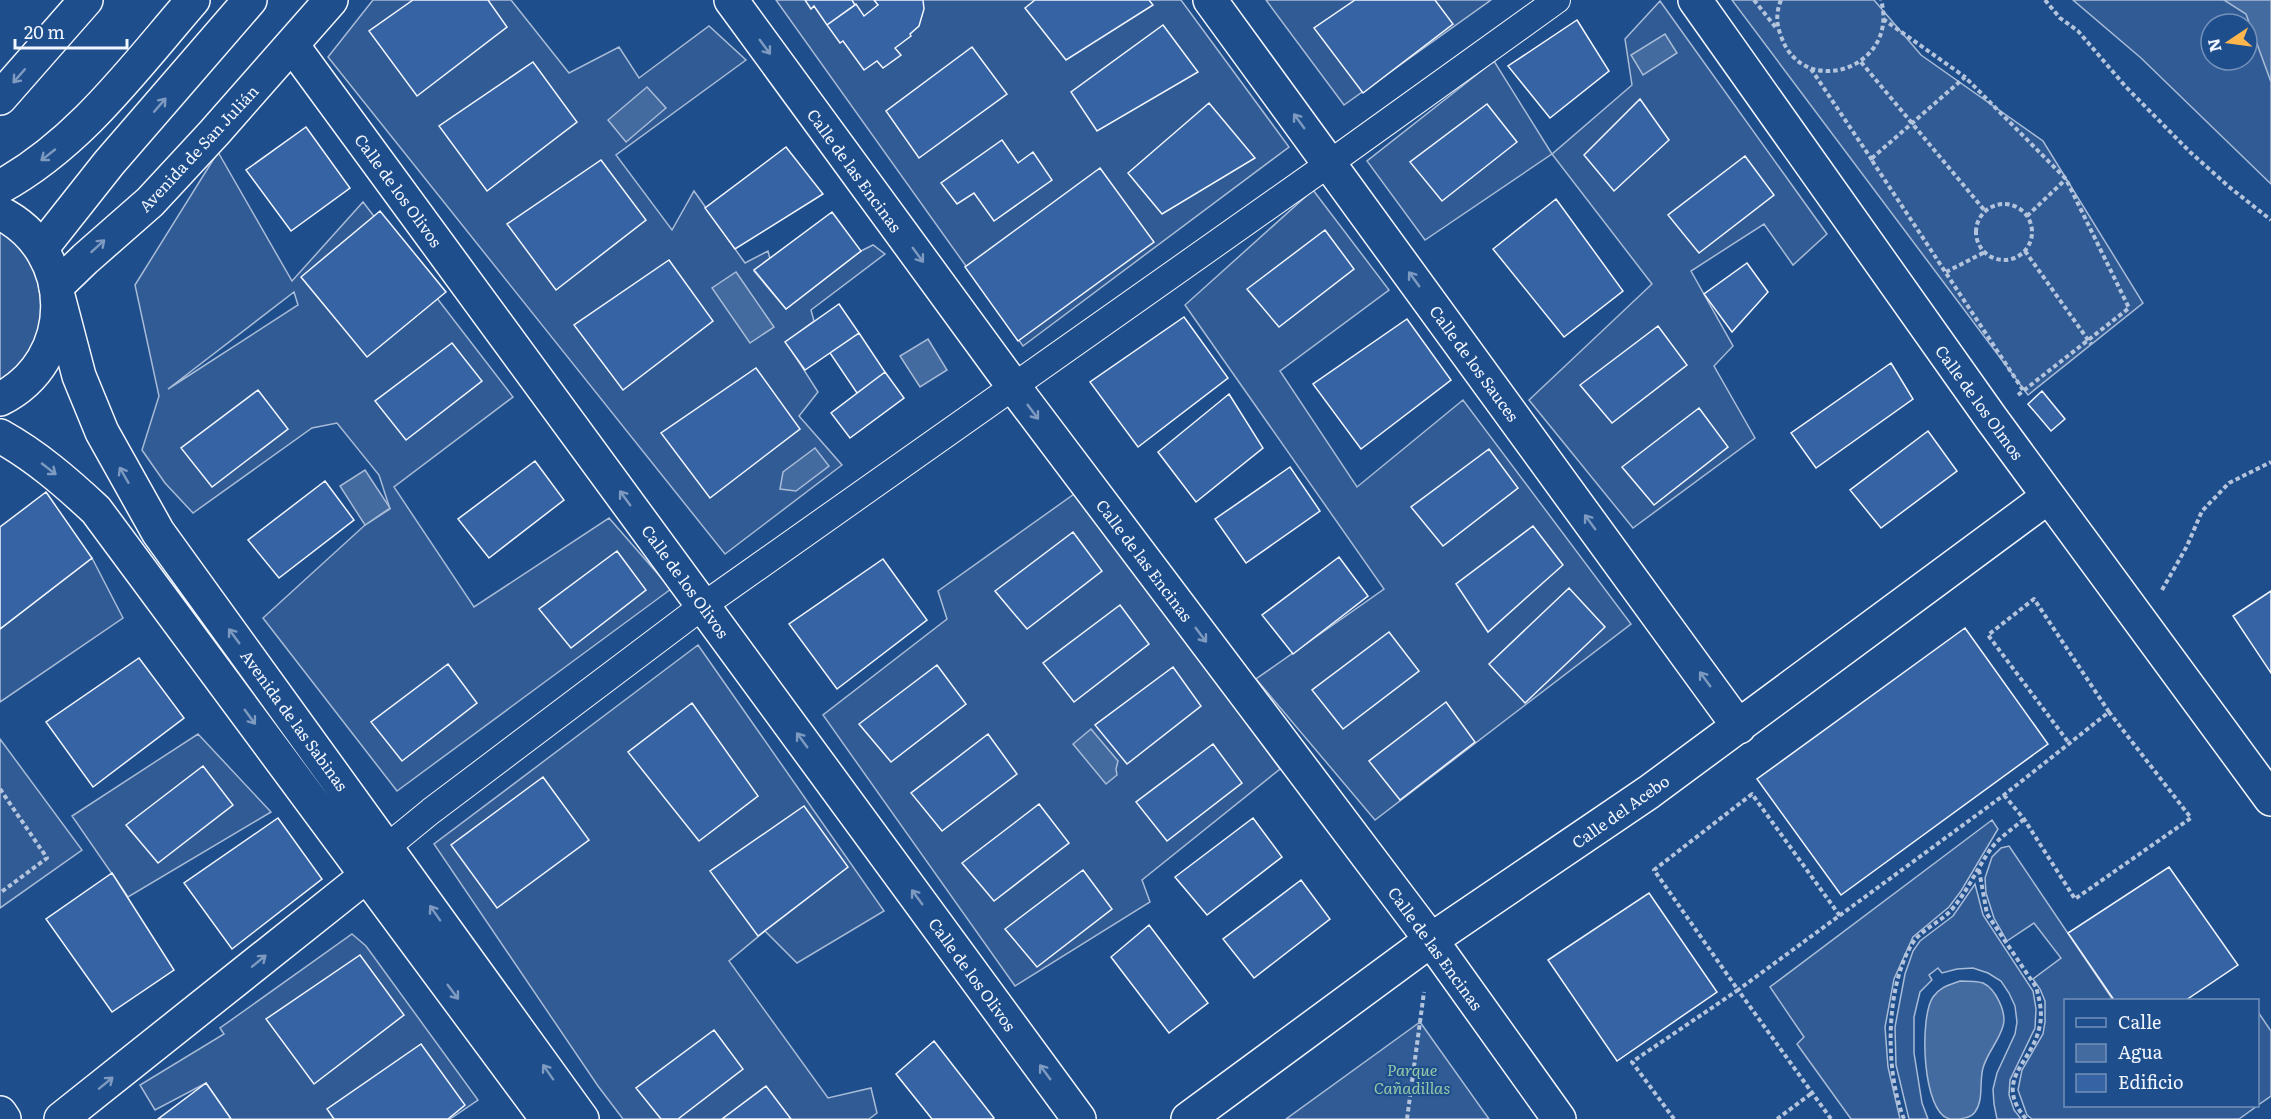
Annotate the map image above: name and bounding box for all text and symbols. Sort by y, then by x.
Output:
scale bar [15,12,128,50]
north arrow [2199,12,2259,72]
text: 20 m [24,18,65,45]
text: N [2200,36,2227,55]
one-way arrow [759,39,772,55]
one-way arrow [13,67,27,83]
street label: Avenida de San Julián [133,79,264,217]
one-way arrow [153,98,167,113]
street label: Calle de las Encinas [802,103,908,237]
one-way arrow [1293,114,1305,130]
street label: Calle de los Olivos [350,128,448,252]
one-way arrow [40,148,56,161]
one-way arrow [90,240,105,254]
one-way arrow [911,247,924,263]
one-way arrow [1408,271,1420,287]
street label: Calle de los Sauces [1425,300,1525,426]
street label: Calle de los Olmos [1930,340,2030,464]
one-way arrow [1027,404,1040,420]
one-way arrow [40,462,56,475]
one-way arrow [118,467,130,484]
one-way arrow [619,490,631,506]
street label: Calle de las Encinas [1091,494,1199,626]
one-way arrow [1584,514,1596,530]
street label: Calle de los Olivos [637,519,735,643]
one-way arrow [1195,627,1208,643]
one-way arrow [228,629,240,645]
street label: Avenida de las Sabinas [236,644,354,796]
one-way arrow [1699,672,1711,688]
one-way arrow [243,709,256,725]
one-way arrow [796,732,808,748]
street label: Calle del Acebo [1566,768,1674,854]
street label: Calle de las Encinas [1383,881,1489,1015]
one-way arrow [911,890,923,906]
one-way arrow [428,905,441,921]
street label: Calle de los Olivos [924,912,1022,1036]
one-way arrow [251,954,267,967]
one-way arrow [447,983,460,999]
legend [2064,999,2259,1107]
text: Calle [2118,1008,2161,1035]
text: Agua [2118,1038,2163,1065]
park label: Parque Cañadillas [1374,1057,1450,1099]
one-way arrow [542,1064,554,1080]
one-way arrow [1038,1064,1051,1080]
text: Edificio [2118,1068,2184,1095]
one-way arrow [98,1076,114,1089]

